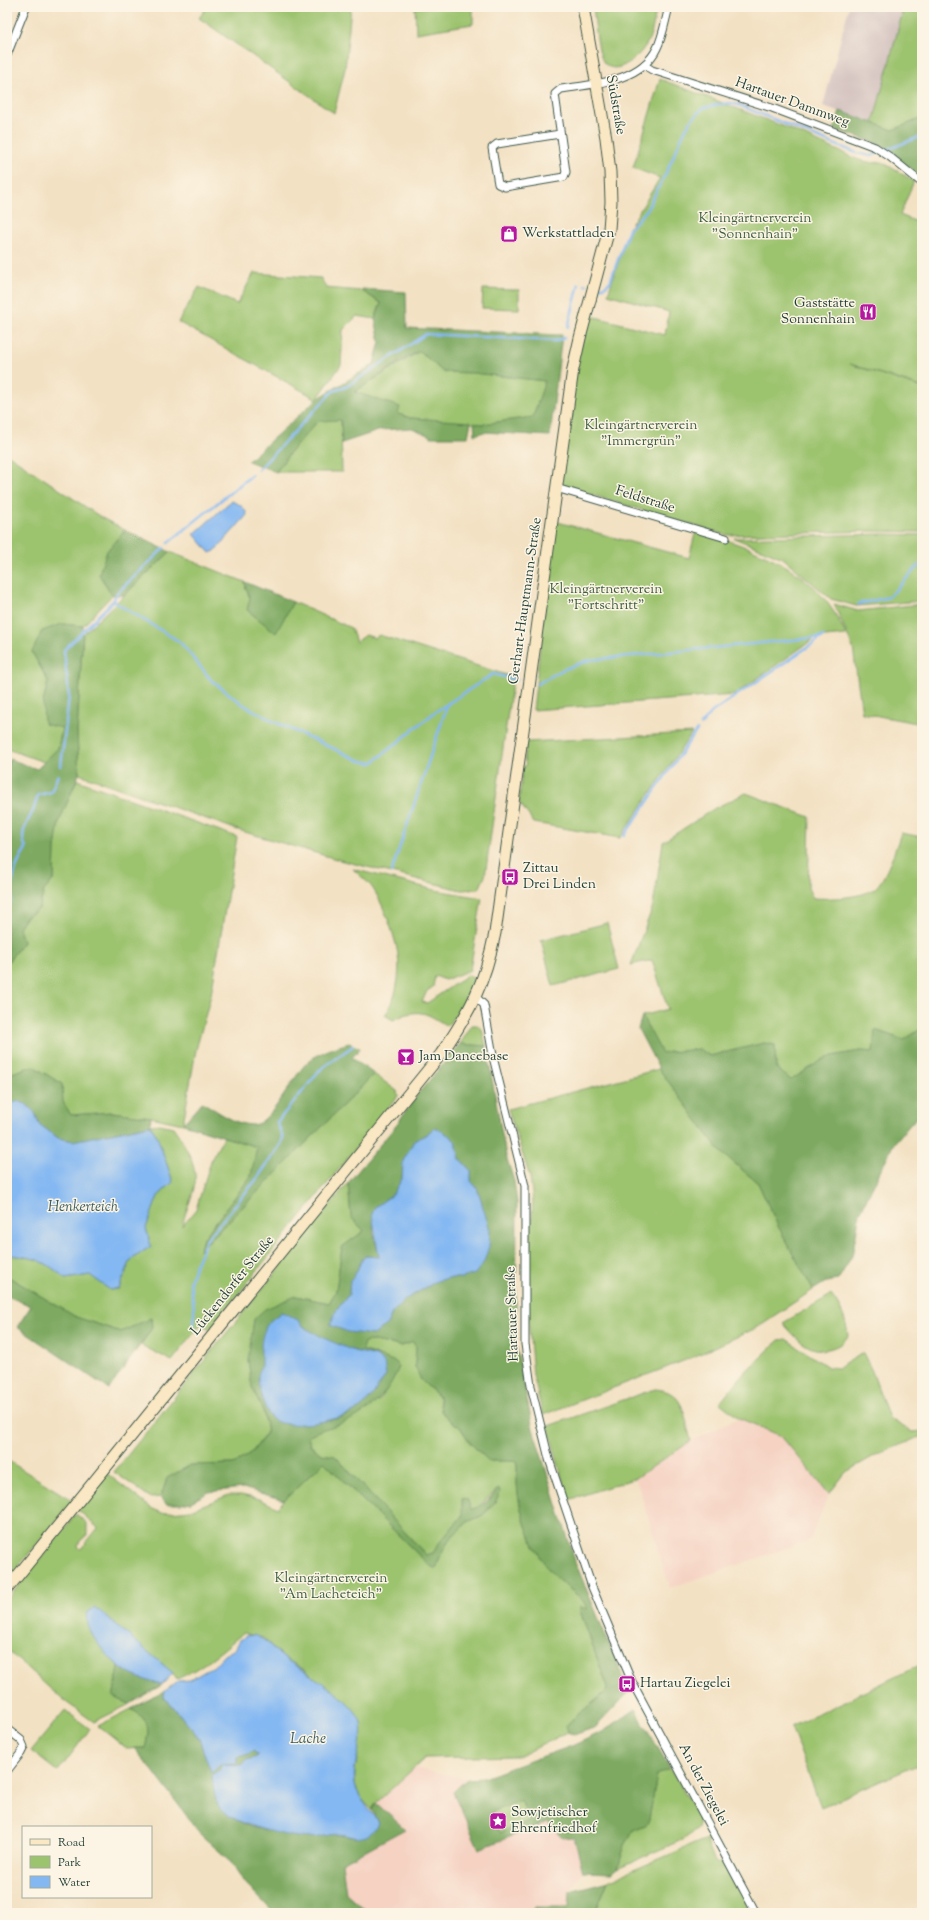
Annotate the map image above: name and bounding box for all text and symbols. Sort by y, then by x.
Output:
street label: Hartauer Dammweg [732,73,852,133]
street label: Südstraße [600,74,630,136]
park label: Kleingärtnerverein "Sonnenhain" [698,209,812,245]
shop icon: Werkstattladen [499,224,519,244]
place label: Werkstattladen [522,224,614,244]
place label: Gaststätte Sonnenhain [781,294,855,330]
restaurant icon: Gaststätte Sonnenhain [858,302,878,322]
park label: Kleingärtnerverein "Immergrün" [584,416,698,452]
street label: Feldstraße [613,481,677,519]
street label: Gerhart-Hauptmann-Straße [504,516,548,686]
park label: Kleingärtnerverein "Fortschritt" [549,580,663,616]
place label: Zittau Drei Linden [523,859,596,895]
bus stop icon: Zittau Drei Linden [500,867,520,887]
bar icon: Jam Dancebase [396,1047,416,1067]
place label: Jam Dancebase [418,1047,509,1067]
water label: Henkerteich [48,1197,119,1218]
street label: Lückendorfer Straße [186,1232,280,1340]
street label: Hartauer Straße [501,1266,525,1362]
park label: Kleingärtnerverein "Am Lacheteich" [274,1569,388,1605]
bus stop icon: Hartau Ziegelei [617,1674,637,1694]
place label: Hartau Ziegelei [640,1674,730,1694]
water label: Lache [290,1729,326,1750]
street label: An der Ziegelei [673,1740,733,1830]
place label: Sowjetischer Ehrenfriedhof [511,1803,598,1839]
place icon: Sowjetischer Ehrenfriedhof [488,1811,508,1831]
legend [22,1826,152,1898]
text: Road [58,1834,85,1852]
text: Park [58,1854,81,1872]
text: Water [58,1874,91,1892]

